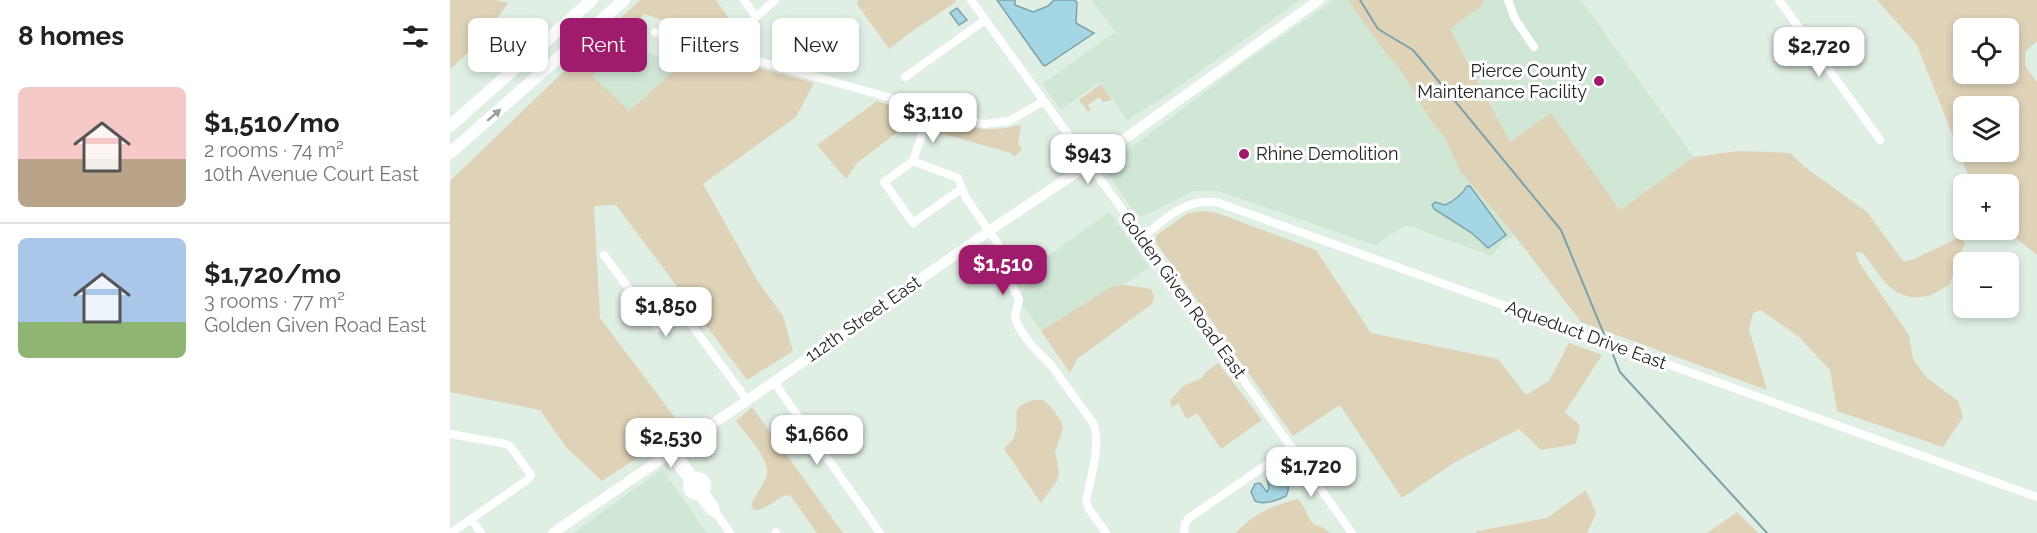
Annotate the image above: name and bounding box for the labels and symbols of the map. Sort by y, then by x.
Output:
pin: $2,720 [1770,27,1868,78]
place label: Pierce County Maintenance Facility [1417,60,1587,102]
marker: Pierce County Maintenance Facility [1592,74,1606,88]
pin: $3,110 [884,93,982,144]
one-way arrow [486,109,501,122]
pin: $943 [1052,134,1124,185]
place label: Rhine Demolition [1256,143,1398,164]
marker: Rhine Demolition [1237,147,1251,161]
street label: Golden Given Road East [1116,208,1251,382]
pin: $1,510 [954,245,1052,296]
street label: 112th Street East [801,271,924,366]
pin: $1,850 [617,287,715,338]
street label: Aqueduct Drive East [1503,296,1669,373]
pin: $1,660 [768,415,866,466]
pin: $2,530 [622,418,720,469]
pin: $1,720 [1262,447,1360,498]

